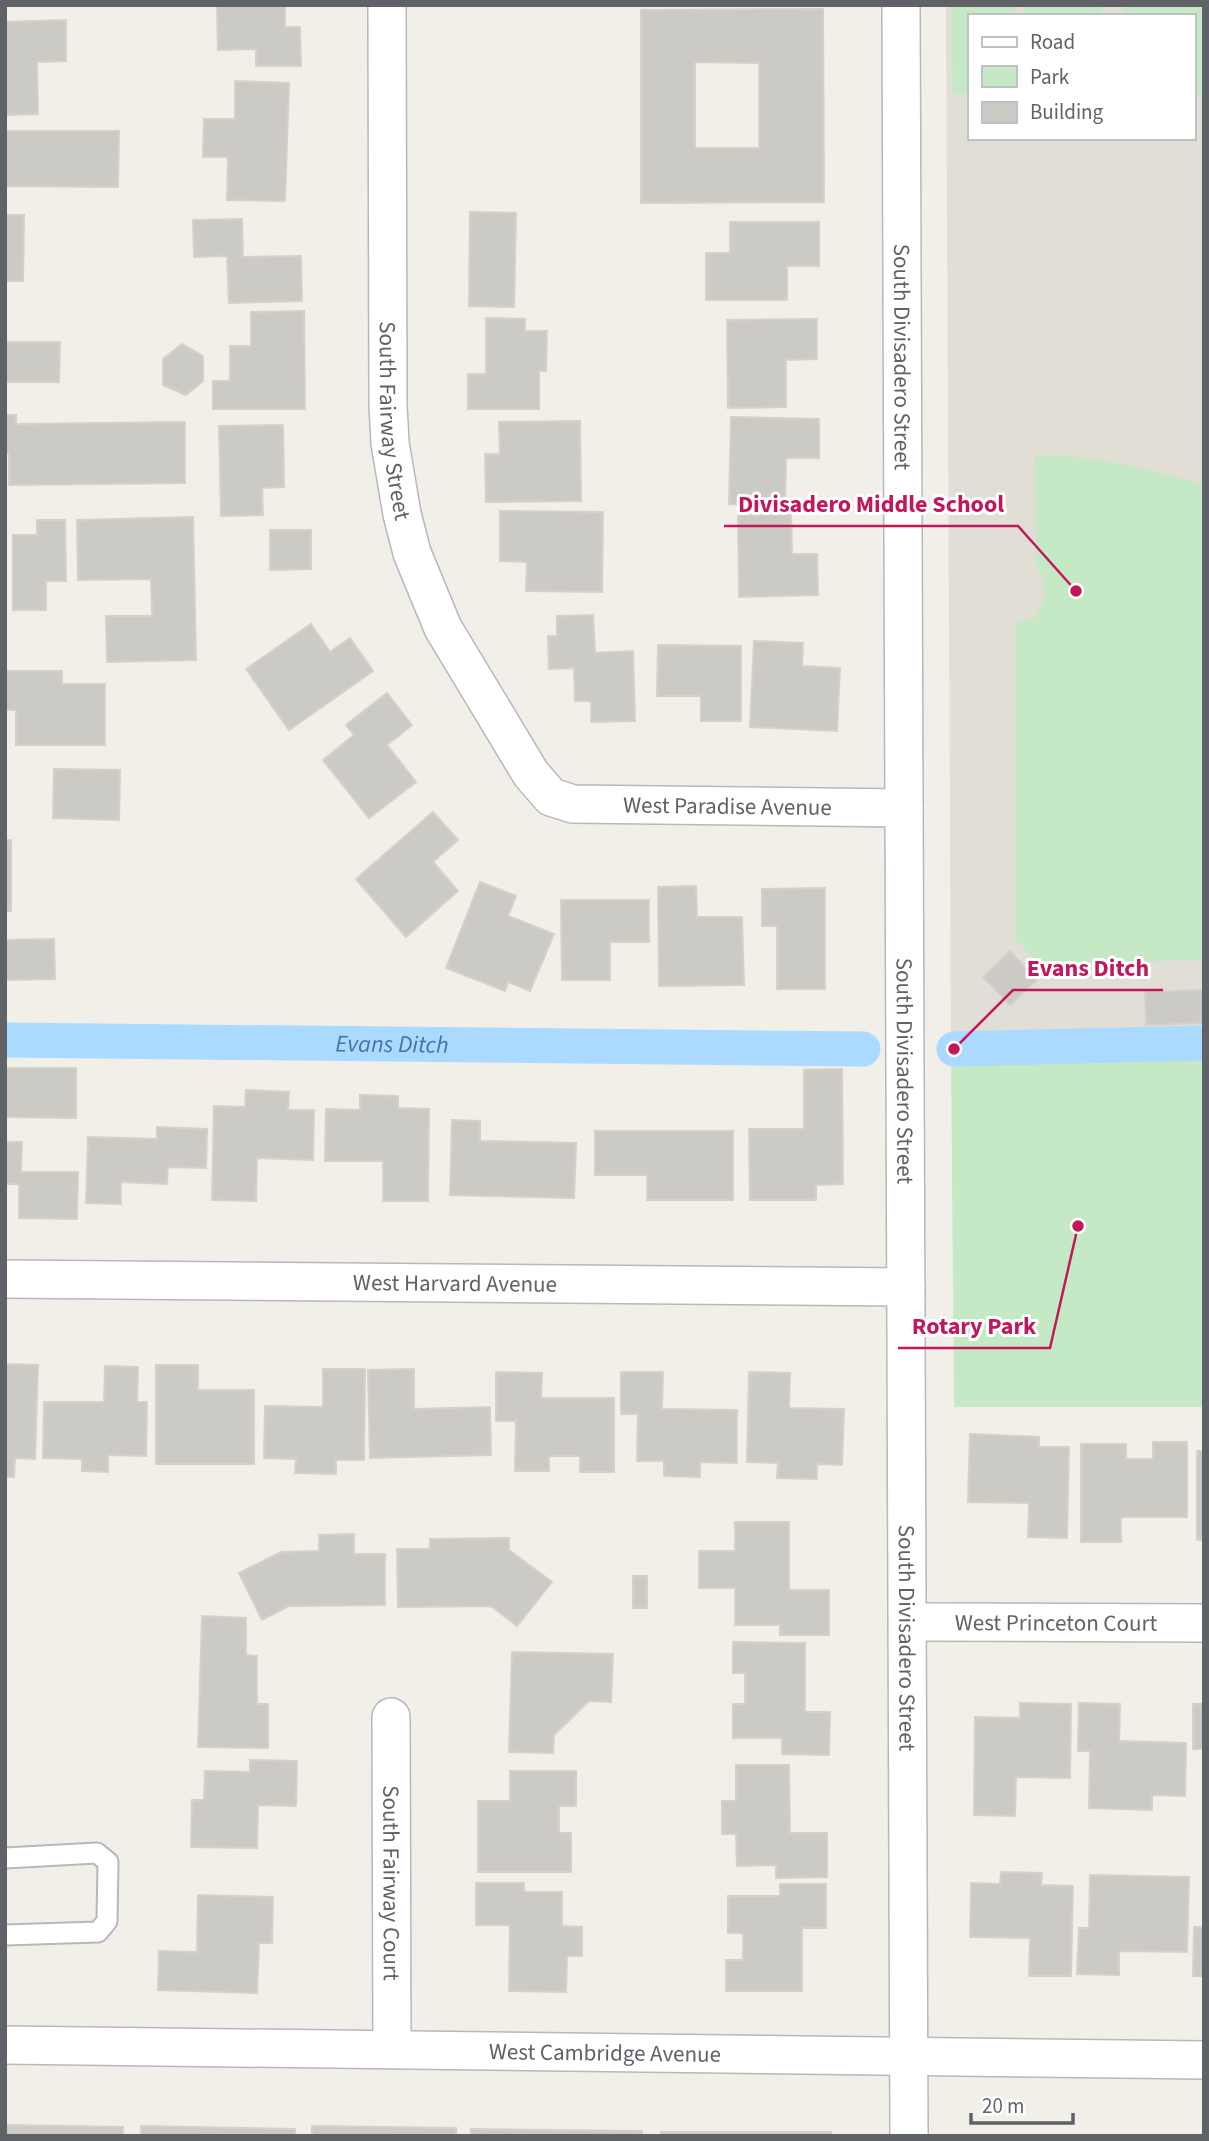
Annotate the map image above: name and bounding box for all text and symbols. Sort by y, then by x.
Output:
legend [968,14,1195,140]
text: Road [1030,27,1075,57]
text: Park [1030,62,1070,92]
text: Building [1030,97,1104,127]
street label: South Divisadero Street [885,244,919,470]
street label: South Fairway Street [371,321,419,524]
callout: Divisadero Middle School [724,481,1018,526]
text: Divisadero Middle School [738,487,1004,522]
street label: West Paradise Avenue [623,789,832,824]
callout: Evans Ditch [1013,945,1163,990]
text: Evans Ditch [1027,951,1149,986]
street label: South Divisadero Street [888,958,921,1184]
water label: Evans Ditch [335,1026,449,1063]
street label: West Harvard Avenue [353,1266,557,1301]
callout: Rotary Park [898,1303,1050,1348]
text: Rotary Park [912,1309,1037,1344]
street label: South Divisadero Street [890,1525,924,1751]
street label: West Princeton Court [955,1606,1158,1640]
street label: South Fairway Court [374,1785,408,1981]
street label: West Cambridge Avenue [489,2035,721,2071]
scale bar [971,2082,1072,2126]
text: 20 m [982,2091,1024,2121]

